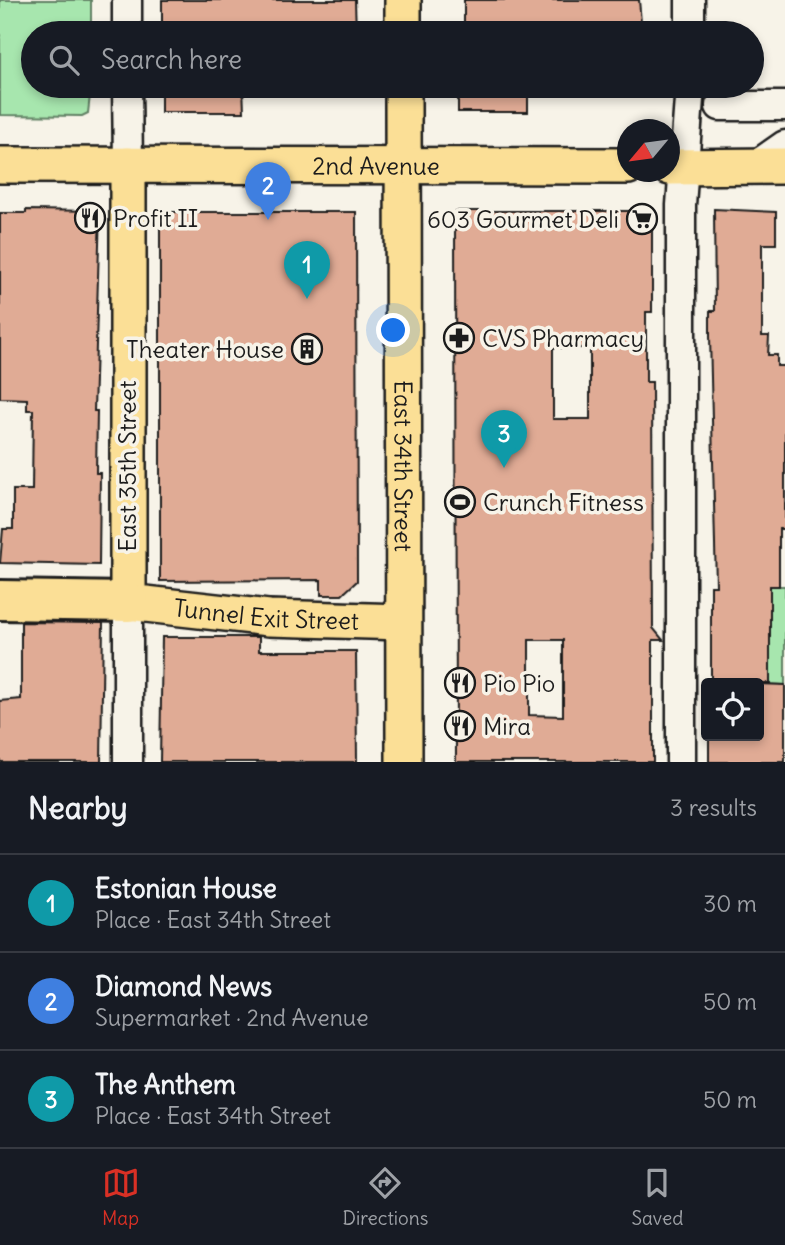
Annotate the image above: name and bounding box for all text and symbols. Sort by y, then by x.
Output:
search box [21,21,764,98]
icon: search [45,41,83,79]
text: Search here [101,43,242,76]
north arrow [617,119,680,182]
street label: 2nd Avenue [312,150,440,181]
pin: 2 [245,162,291,220]
restaurant icon: Profit II [73,201,107,235]
supermarket icon: 603 Gourmet Deli [625,202,659,236]
place label: Profit II [113,203,198,233]
place label: 603 Gourmet Deli [427,204,619,234]
pin: 1 [284,241,330,299]
your location [376,313,410,347]
pharmacy icon: CVS Pharmacy [442,321,476,355]
place label: CVS Pharmacy [482,323,644,353]
building icon: Theater House [290,332,324,366]
place label: Theater House [126,334,284,364]
street label: East 35th Street [112,380,142,552]
street label: East 34th Street [388,380,419,552]
pin: 3 [481,410,527,468]
sports icon: Crunch Fitness [443,485,477,519]
place label: Crunch Fitness [483,487,644,517]
street label: Tunnel Exit Street [172,592,359,636]
restaurant icon: Pio Pio [443,666,477,700]
place label: Pio Pio [483,668,555,698]
map controls [701,678,764,741]
button: locate [701,678,764,741]
restaurant icon: Mira [443,709,477,743]
place label: Mira [483,711,531,741]
text: Nearby [28,789,128,827]
text: 3 results [670,793,757,822]
text: Estonian House [95,872,277,905]
text: 1 [46,889,56,918]
text: 30 m [703,889,757,918]
text: Place · East 34th Street [95,905,331,934]
text: Diamond News [95,970,272,1003]
text: 2 [45,987,57,1016]
text: 50 m [703,987,757,1016]
text: Supermarket · 2nd Avenue [95,1003,369,1032]
text: The Anthem [95,1068,236,1101]
text: 3 [44,1085,58,1114]
text: 50 m [703,1085,757,1114]
text: Place · East 34th Street [95,1101,331,1130]
tab: Map [102,1164,140,1230]
tab: Directions [343,1164,428,1230]
tab: Saved [631,1164,683,1230]

